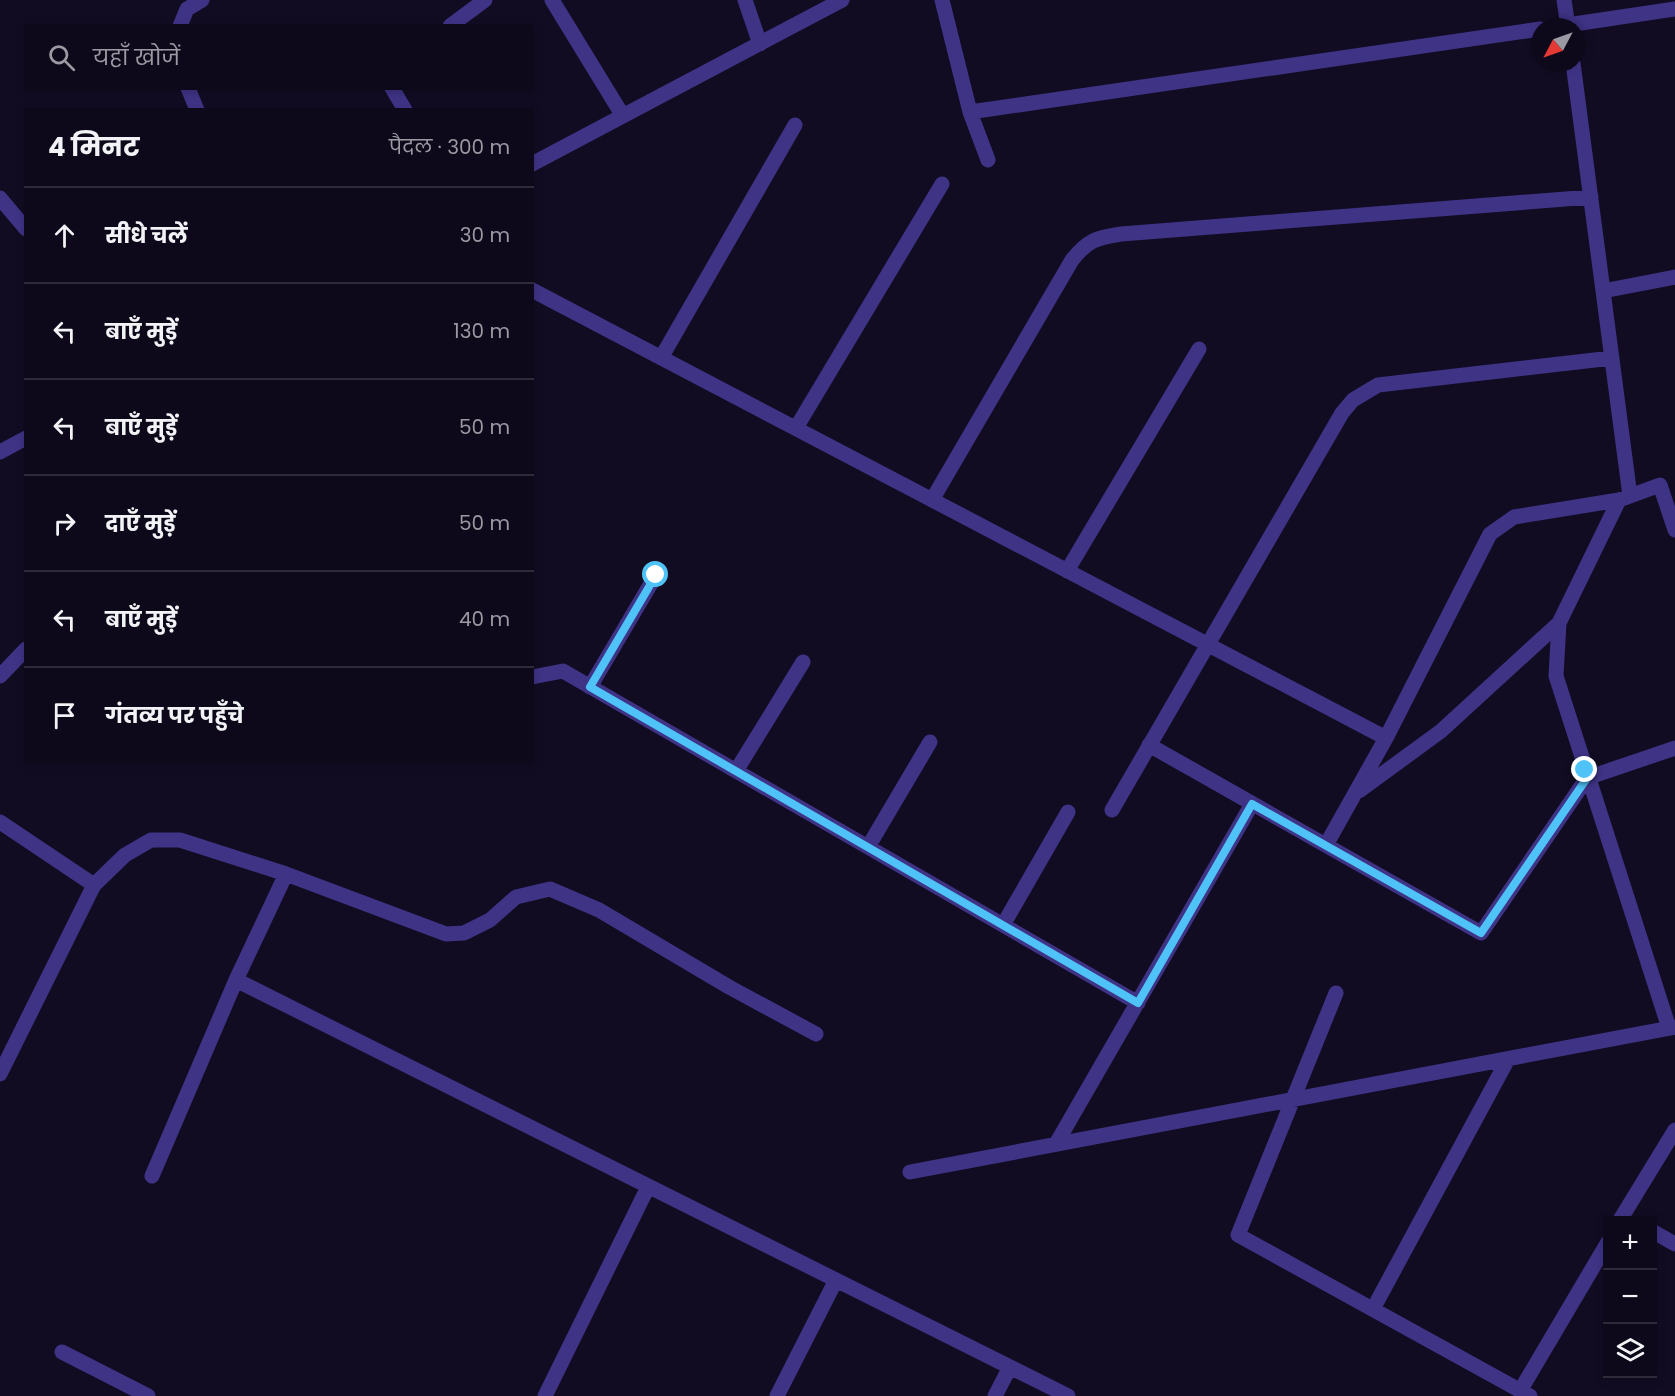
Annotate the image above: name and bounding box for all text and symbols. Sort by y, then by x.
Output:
north arrow [1531,18,1585,72]
search box [24,24,534,90]
icon: search [45,41,78,74]
text: यहाँ खोजें [93,42,180,73]
text: 4 मिनट [48,129,140,165]
text: पैदल · 300 m [389,133,510,161]
icon: ahead [48,219,81,252]
text: सीधे चलें [105,220,188,251]
text: 30 m [460,221,510,249]
icon: left [48,315,81,348]
text: बाएँ मुड़ें [105,316,177,347]
text: 130 m [453,317,510,345]
icon: left [48,411,81,444]
text: बाएँ मुड़ें [105,412,177,443]
text: 50 m [459,413,510,441]
icon: right [48,507,81,540]
text: दाएँ मुड़ें [105,508,176,539]
text: 50 m [459,509,510,537]
route start [642,561,668,587]
icon: left [48,603,81,636]
text: बाएँ मुड़ें [105,604,177,635]
text: 40 m [459,605,510,633]
icon: arrive [48,699,81,732]
text: गंतव्य पर पहुँचे [105,700,244,731]
route end [1571,756,1597,782]
map controls [1603,1216,1657,1378]
button: + [1603,1216,1657,1270]
button: − [1603,1270,1657,1324]
button: layers [1603,1324,1657,1378]

